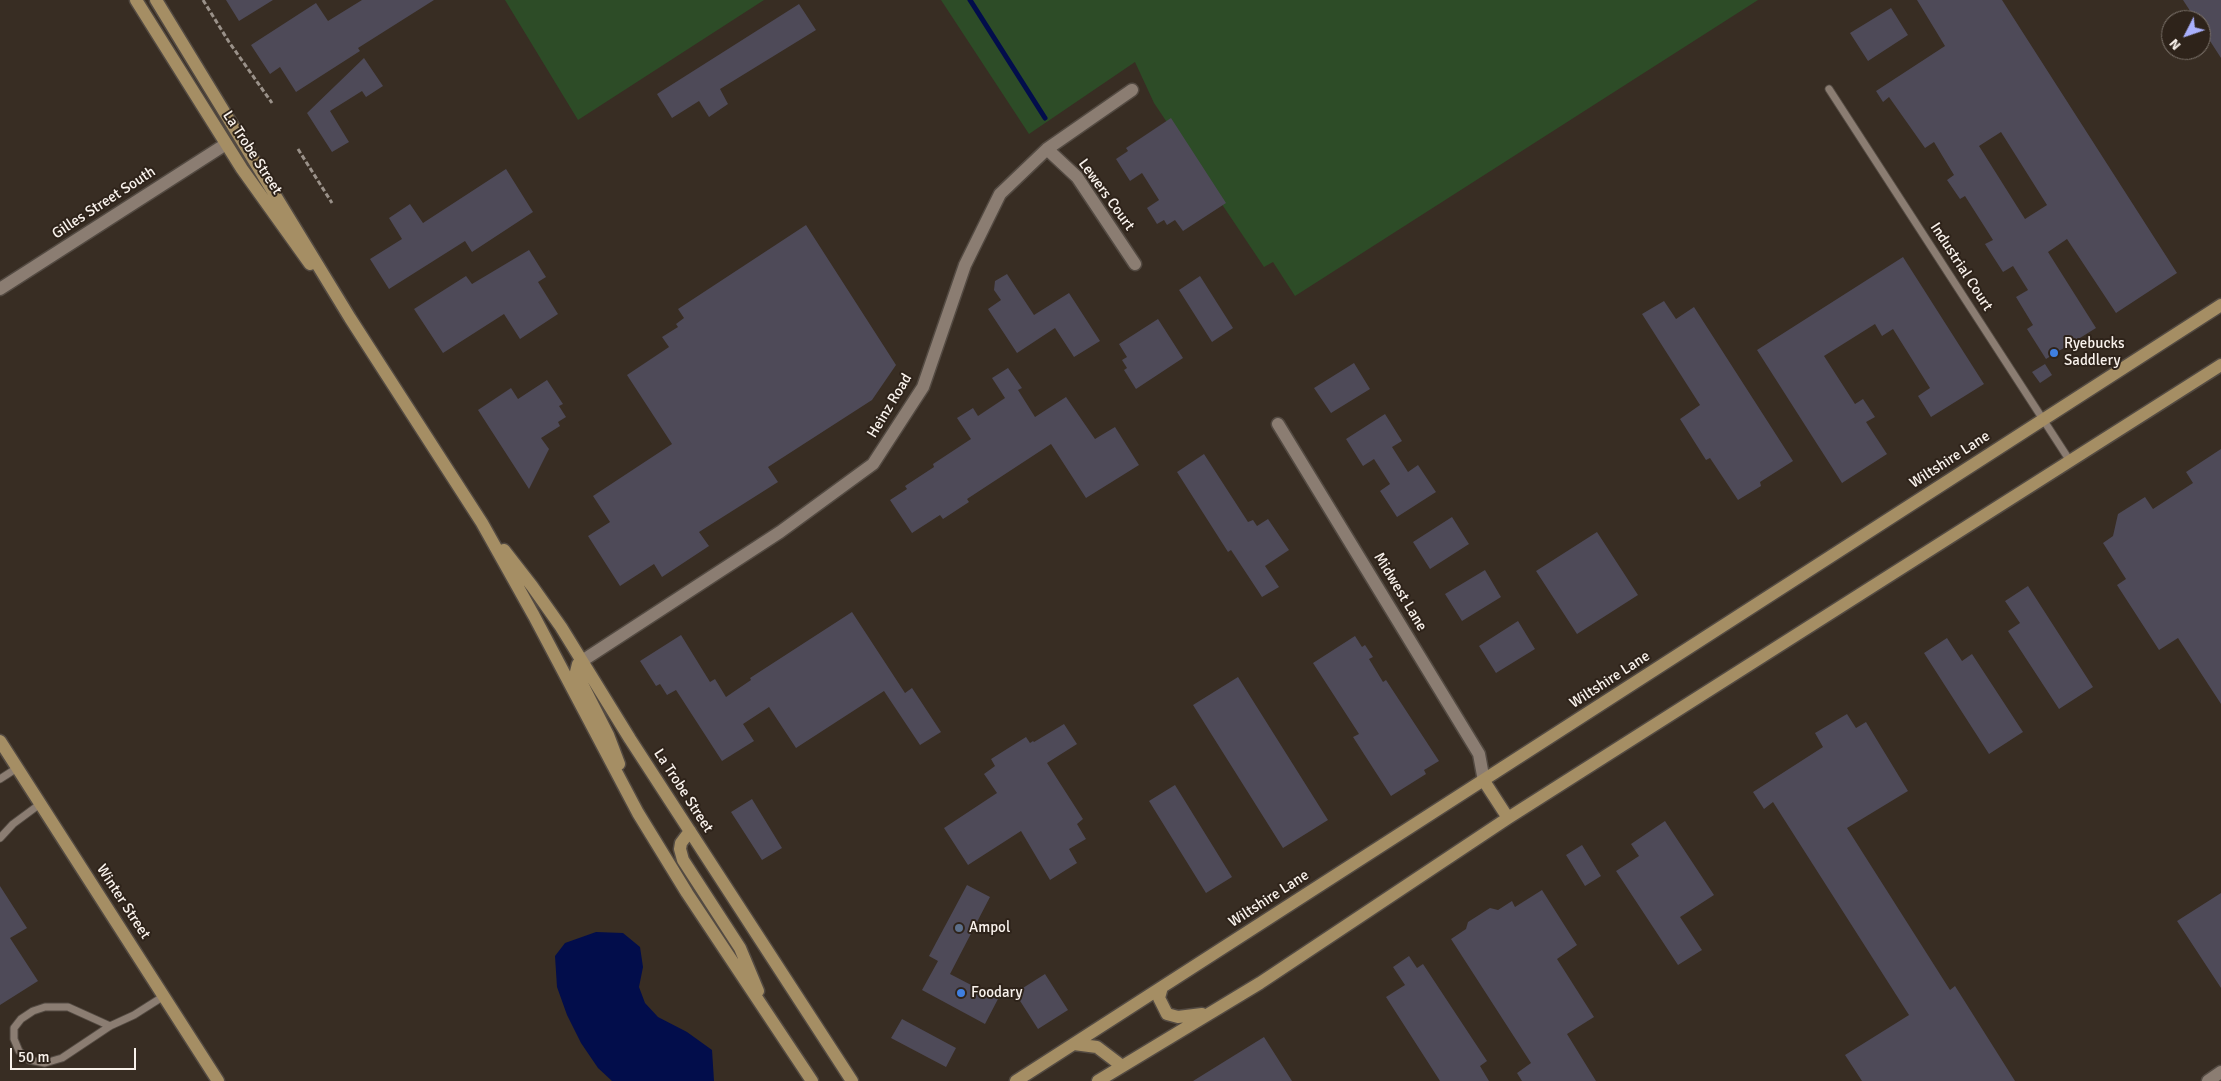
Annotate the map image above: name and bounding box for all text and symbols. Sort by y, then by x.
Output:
north arrow [2161,10,2211,60]
text: N [2165,35,2185,54]
street label: La Trobe Street [218,108,286,198]
street label: Lewers Court [1074,156,1138,234]
street label: Gilles Street South [49,163,159,243]
street label: Industrial Court [1926,219,1996,315]
place label: Ryebucks Saddlery [2064,335,2125,370]
marker: Ryebucks Saddlery [2048,347,2060,359]
street label: Heinz Road [864,371,916,441]
street label: Wiltshire Lane [1907,427,1993,493]
street label: Midwest Lane [1370,549,1430,635]
street label: Wiltshire Lane [1567,647,1653,713]
street label: La Trobe Street [649,746,717,836]
street label: Winter Street [92,861,154,943]
street label: Wiltshire Lane [1226,866,1312,932]
place label: Ampol [969,919,1010,937]
marker: Ampol [953,922,965,934]
place label: Foodary [971,984,1022,1002]
marker: Foodary [955,987,967,999]
scale bar [12,1038,139,1070]
text: 50 m [18,1048,49,1066]

